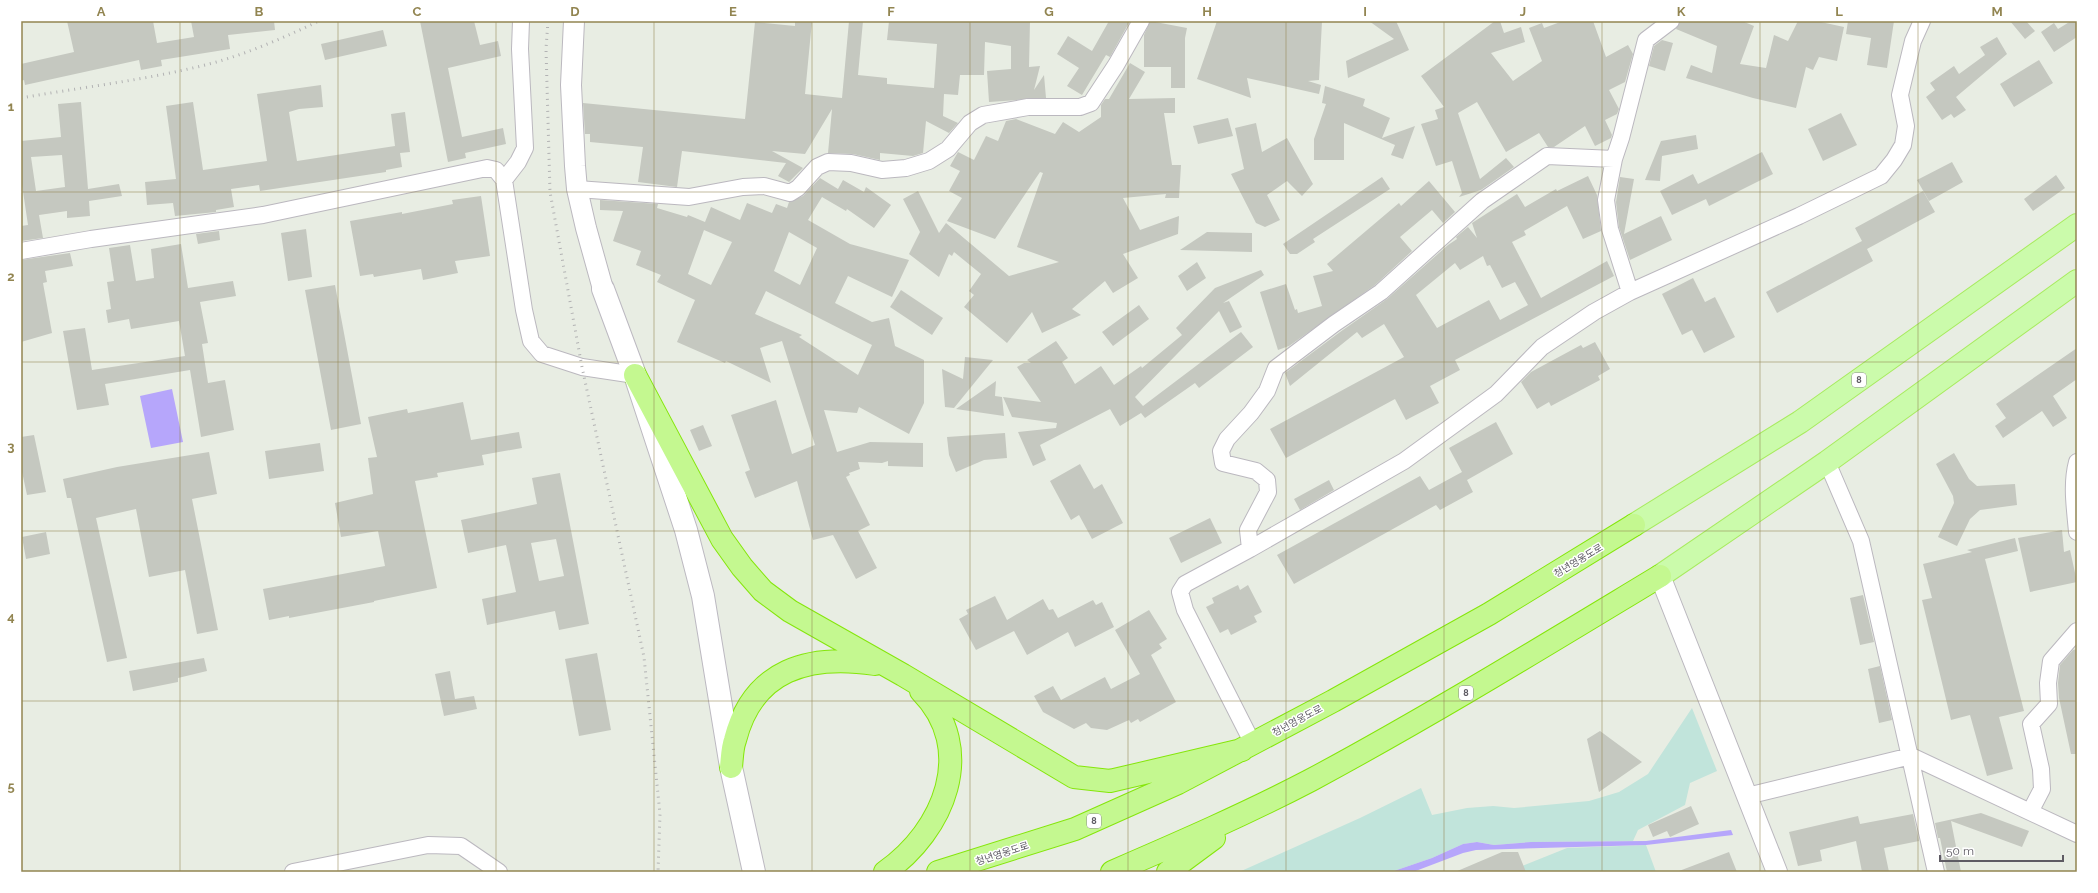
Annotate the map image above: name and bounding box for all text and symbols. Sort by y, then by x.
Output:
text: A [97,4,106,19]
text: B [255,4,264,19]
text: C [413,4,422,19]
text: D [570,4,580,19]
text: E [729,4,737,19]
text: F [887,4,895,19]
text: G [1044,4,1054,19]
text: H [1202,4,1212,19]
text: I [1363,4,1367,19]
text: J [1520,4,1526,19]
text: K [1677,4,1686,19]
text: L [1835,4,1843,19]
text: M [1991,4,2003,19]
text: 1 [8,99,15,114]
text: 2 [7,269,15,284]
road number: 8 [1852,373,1866,387]
text: 3 [7,439,15,454]
street label: 청년영웅도로 [1552,541,1605,579]
text: 4 [7,609,15,624]
road number: 8 [1459,686,1473,700]
street label: 청년영웅도로 [1270,703,1324,738]
text: 5 [7,779,15,794]
road number: 8 [1087,814,1101,828]
scale bar [1940,837,2063,863]
street label: 청년영웅도로 [974,840,1030,867]
text: 50 m [1946,844,1974,858]

